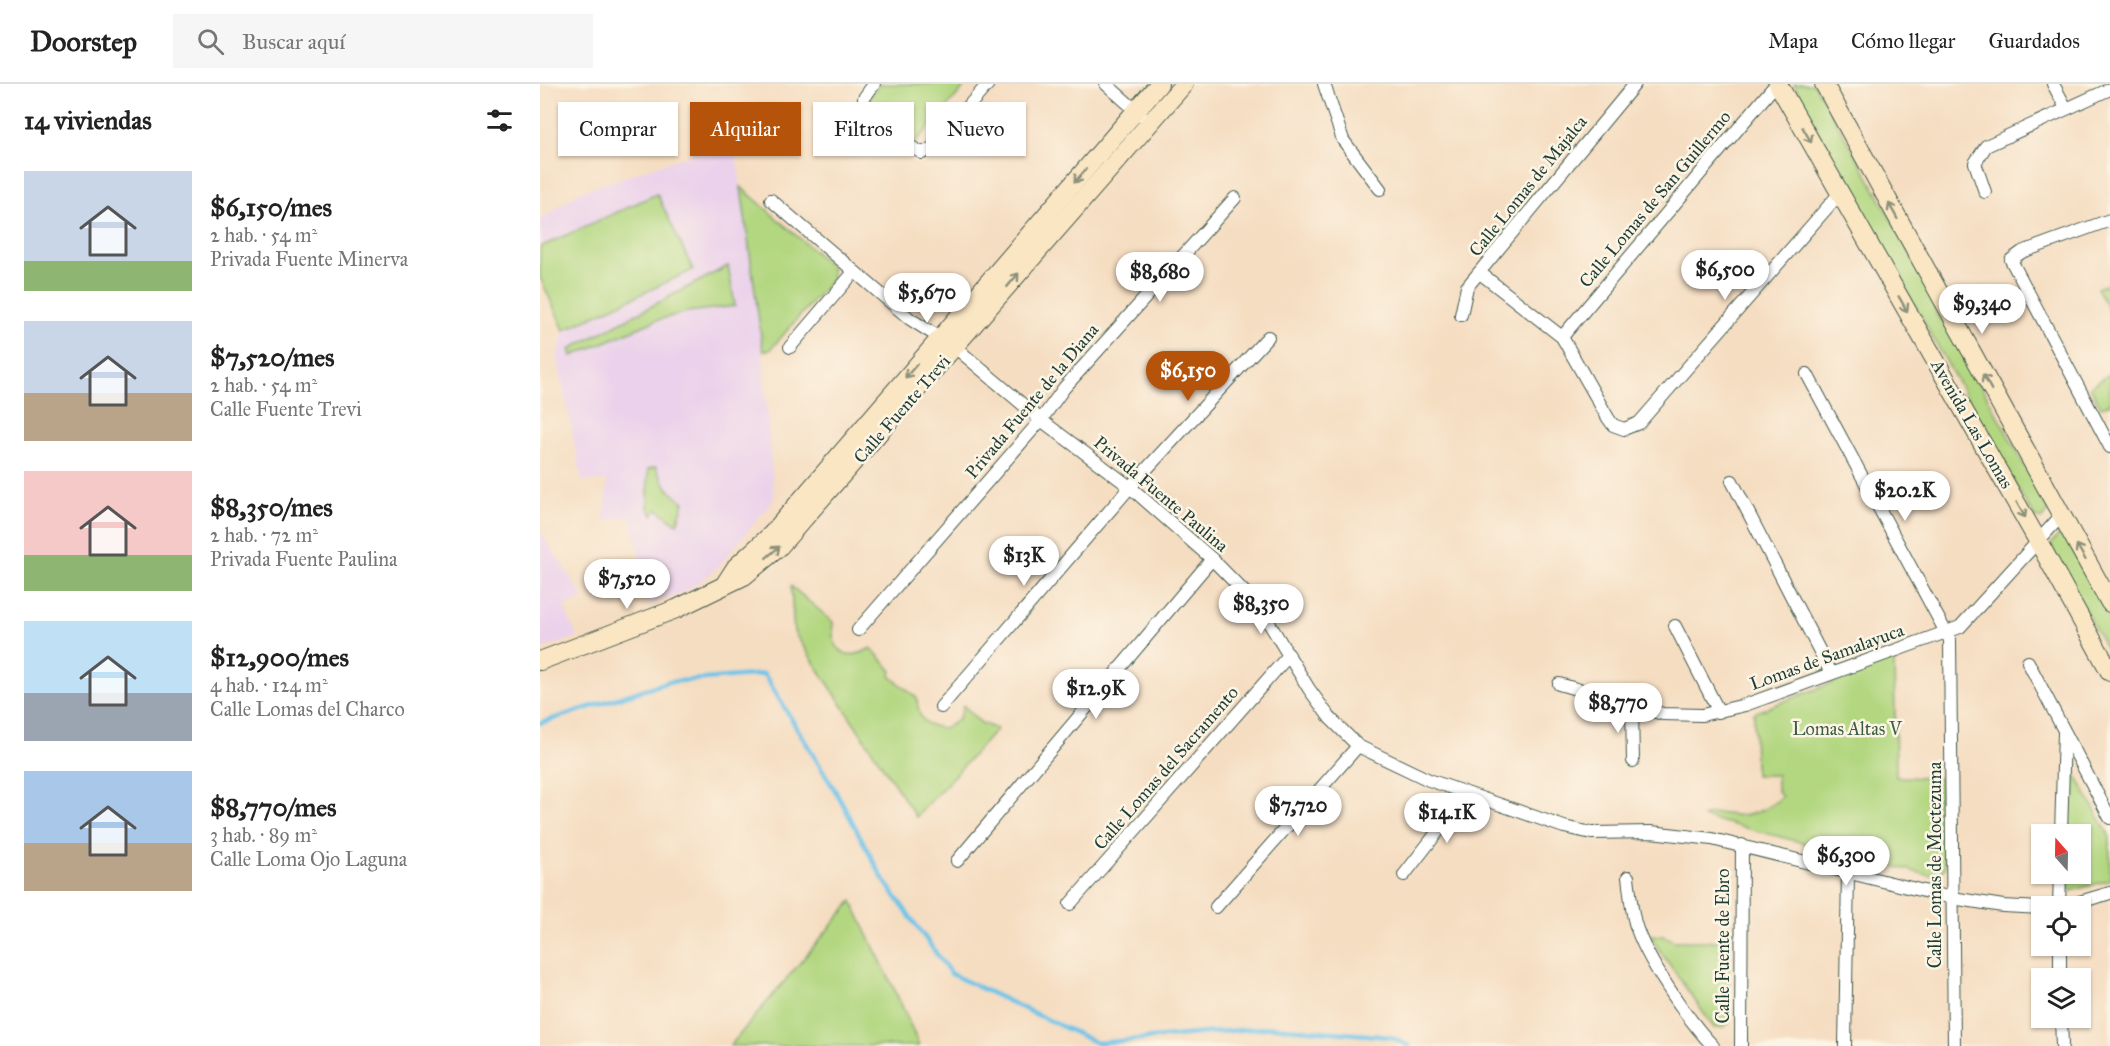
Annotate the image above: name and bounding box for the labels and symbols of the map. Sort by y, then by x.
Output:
street label: Calle Lomas de San Guillermo [1574,106,1736,292]
street label: Calle Lomas de Majalca [1464,111,1592,261]
one-way arrow [1801,126,1813,143]
one-way arrow [1073,168,1087,183]
one-way arrow [1887,202,1898,220]
pin: $6,500 [1676,250,1774,301]
pin: $8,680 [1111,252,1209,303]
pin: $5,670 [878,273,976,324]
one-way arrow [1006,273,1020,288]
pin: $9,340 [1933,284,2031,335]
one-way arrow [1898,295,1910,312]
street label: Privada Fuente de la Diana [961,319,1103,483]
street label: Calle Fuente Trevi [849,350,955,468]
pin: $6,150 [1139,351,1237,402]
street label: Avenida Las Lomas [1926,355,2018,493]
one-way arrow [904,363,918,378]
one-way arrow [1981,374,1993,391]
street label: Privada Fuente Paulina [1089,431,1233,557]
pin: $20.2K [1856,471,1954,522]
one-way arrow [2015,501,2027,518]
pin: $13K [988,536,1060,587]
one-way arrow [2075,544,2086,562]
one-way arrow [765,545,780,559]
pin: $7,520 [578,559,676,610]
pin: $8,350 [1212,584,1310,635]
street label: Lomas de Samalayuca [1747,619,1907,695]
pin: $12.9K [1047,669,1145,720]
street label: Calle Lomas del Sacramento [1089,682,1243,854]
pin: $8,770 [1569,683,1667,734]
park label: Lomas Altas V [1792,718,1903,740]
street label: Calle Lomas de Moctezuma [1924,761,1946,968]
pin: $7,720 [1249,786,1347,837]
pin: $14.1K [1398,793,1496,844]
north arrow [2031,824,2091,884]
pin: $6,300 [1797,836,1895,887]
street label: Calle Fuente de Ebro [1712,869,1734,1023]

